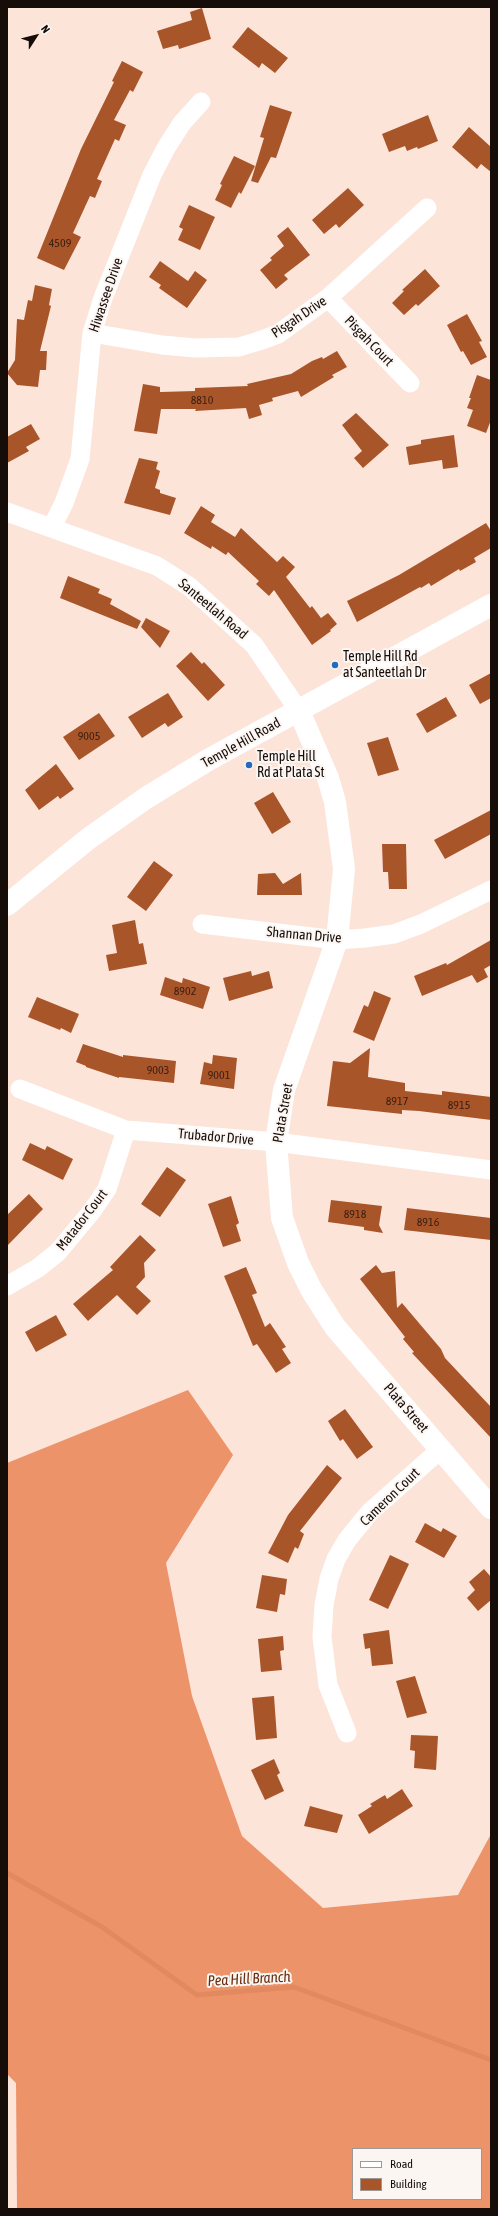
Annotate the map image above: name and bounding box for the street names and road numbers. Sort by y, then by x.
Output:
street label: Hiwassee Drive [85,256,127,334]
street label: Pisgah Drive [268,292,330,342]
street label: Pisgah Court [341,312,397,370]
street label: Santeetlah Road [175,575,251,643]
street label: Temple Hill Road [199,714,283,772]
street label: Shannan Drive [266,923,342,947]
street label: Plata Street [269,1082,297,1144]
street label: Trubador Drive [178,1125,254,1149]
street label: Matador Court [53,1186,111,1254]
street label: Plata Street [380,1380,432,1436]
street label: Cameron Court [357,1464,423,1530]

